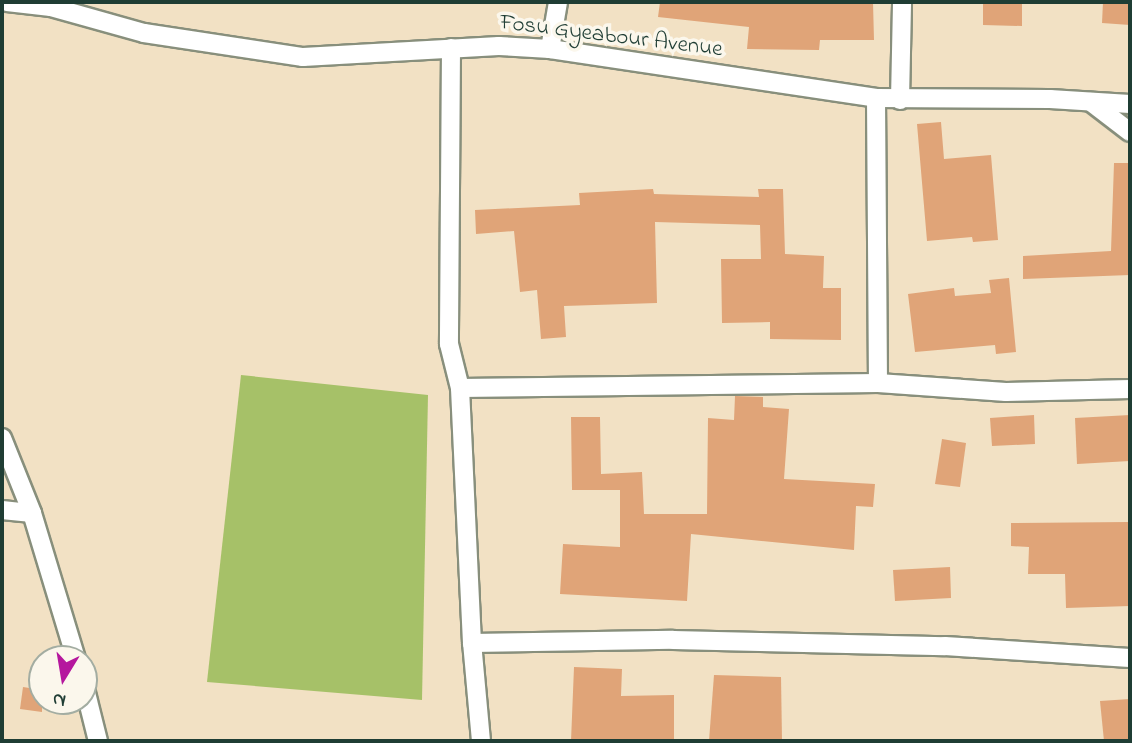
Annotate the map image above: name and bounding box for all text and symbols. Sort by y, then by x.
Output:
street label: Fosu Gyeabour Avenue [498,10,724,64]
north arrow [28,645,98,715]
text: N [50,685,68,714]

